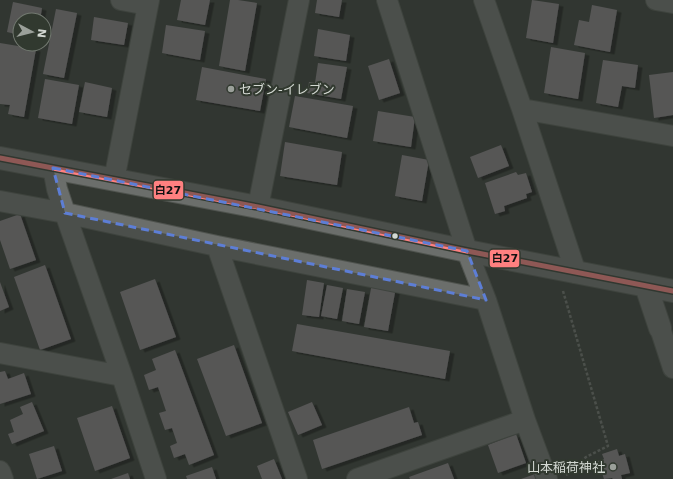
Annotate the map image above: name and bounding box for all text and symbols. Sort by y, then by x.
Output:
north arrow [12,12,52,52]
text: N [34,28,48,39]
place label: セブン-イレブン [239,82,335,97]
marker: セブン-イレブン [226,84,236,94]
line badge: 白27 [153,180,184,200]
text: 白27 [155,184,181,197]
unlabelled marker [390,231,400,241]
line badge: 白27 [489,249,520,268]
text: 白27 [492,252,518,265]
place label: 山本稲荷神社 [527,460,605,475]
marker: 山本稲荷神社 [608,462,618,472]

